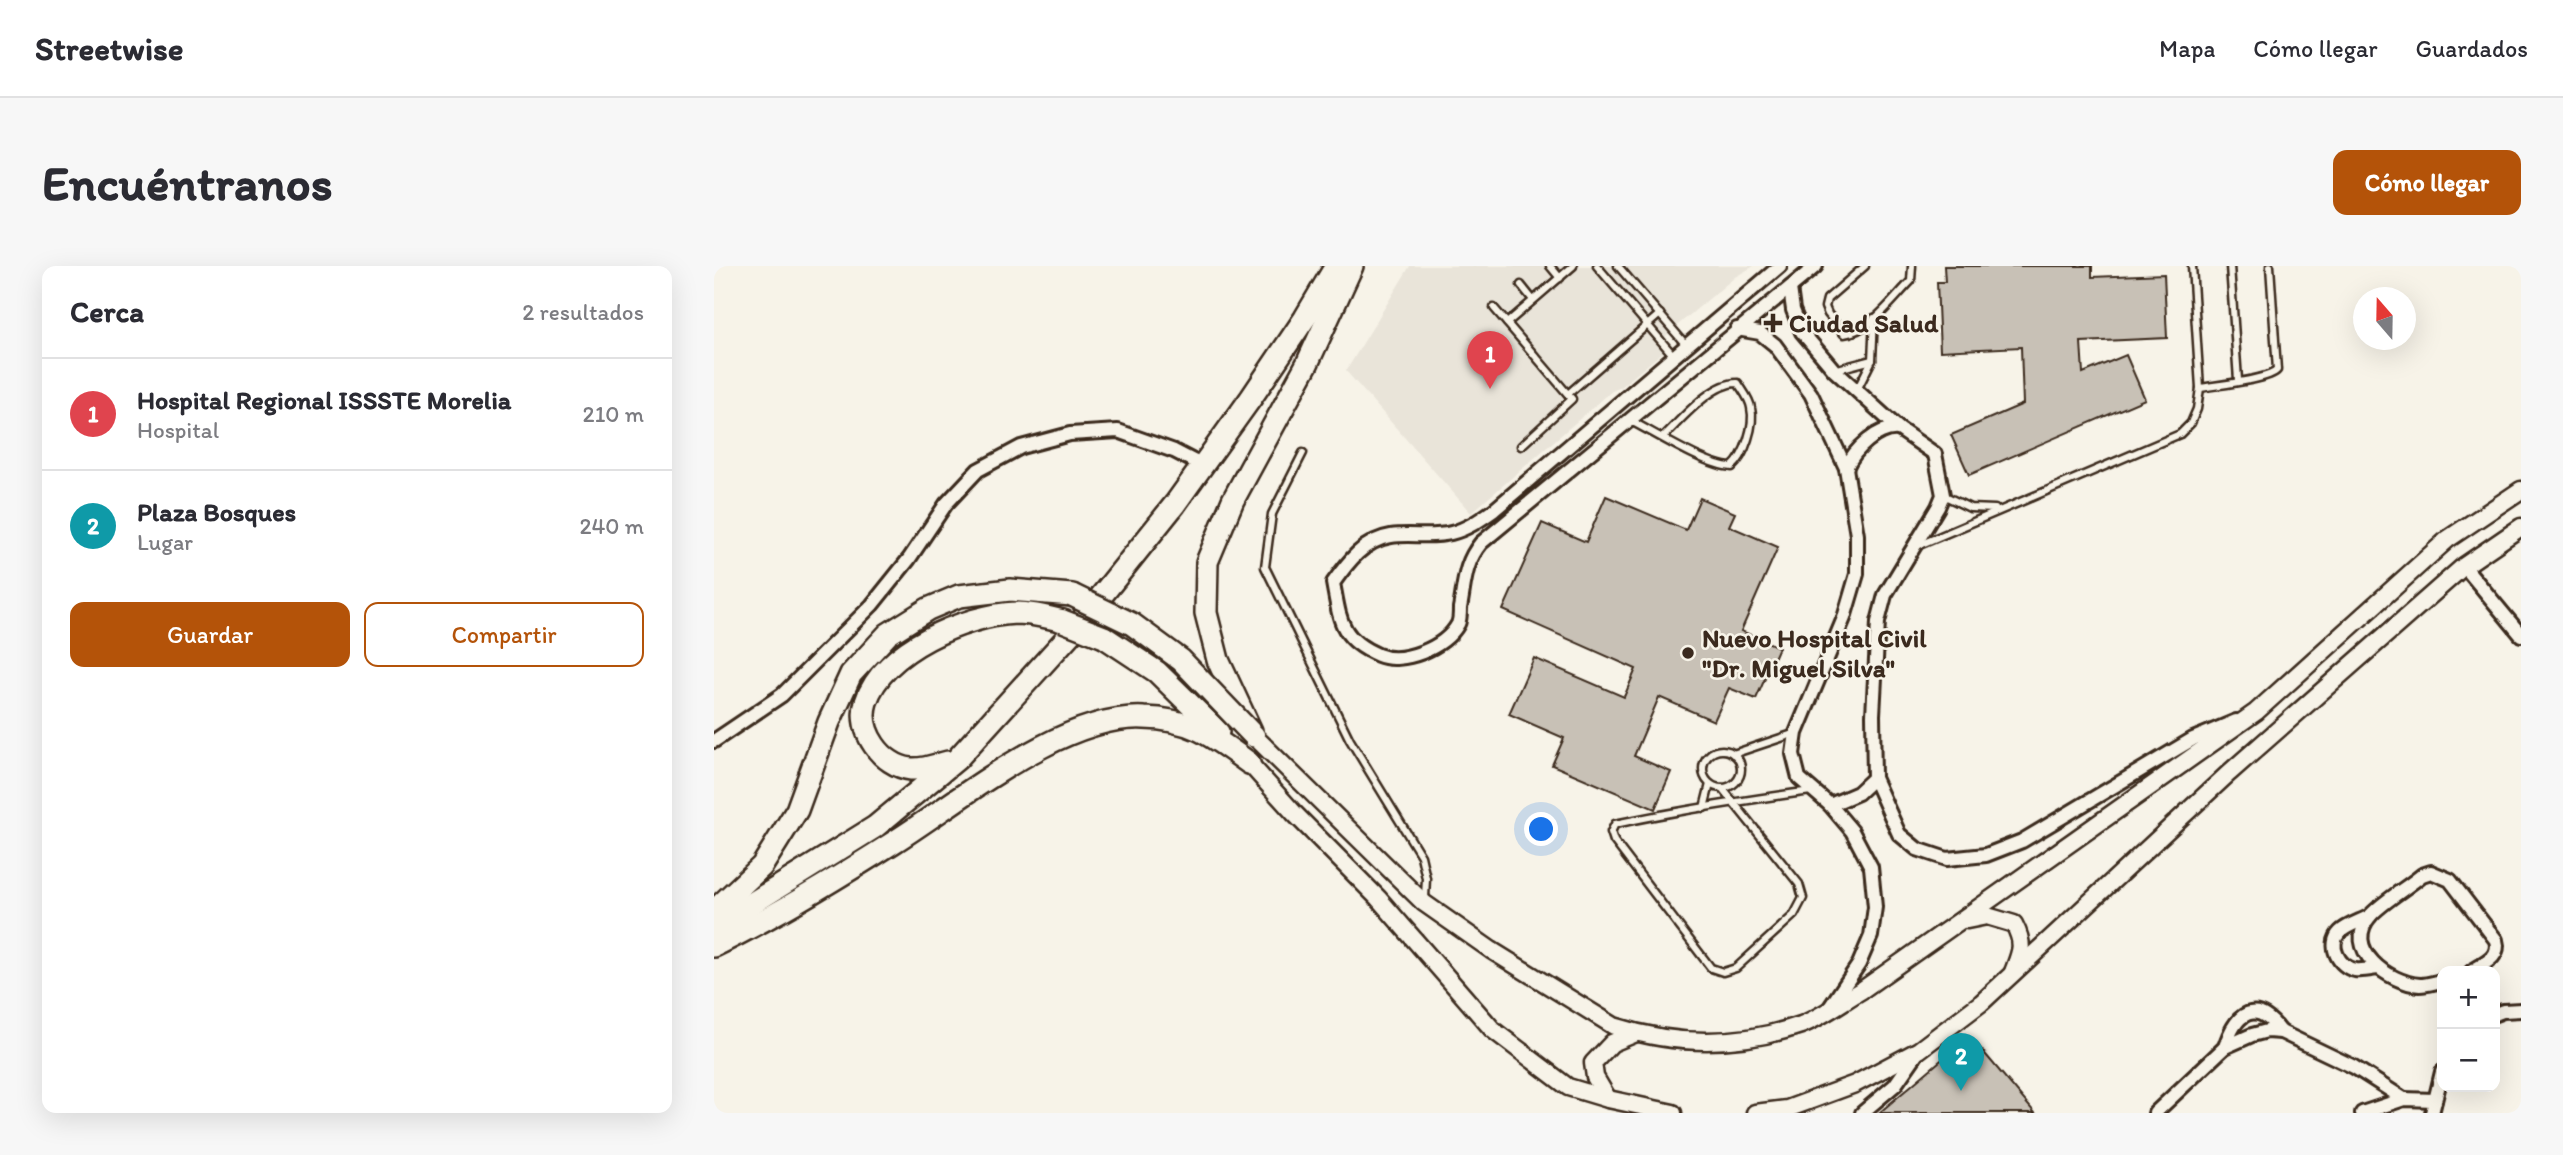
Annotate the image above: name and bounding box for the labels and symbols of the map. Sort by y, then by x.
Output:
north arrow [2353,287,2416,350]
place label: Ciudad Salud [1789,307,1939,339]
marker: Ciudad Salud [1763,313,1783,333]
pin: 1 [1467,331,1513,389]
place label: Nuevo Hospital Civil "Dr. Miguel Silva" [1702,622,1927,684]
marker: Nuevo Hospital Civil "Dr. Miguel Silva" [1680,645,1696,661]
your location [1524,812,1558,846]
pin: 2 [1938,1033,1984,1091]

